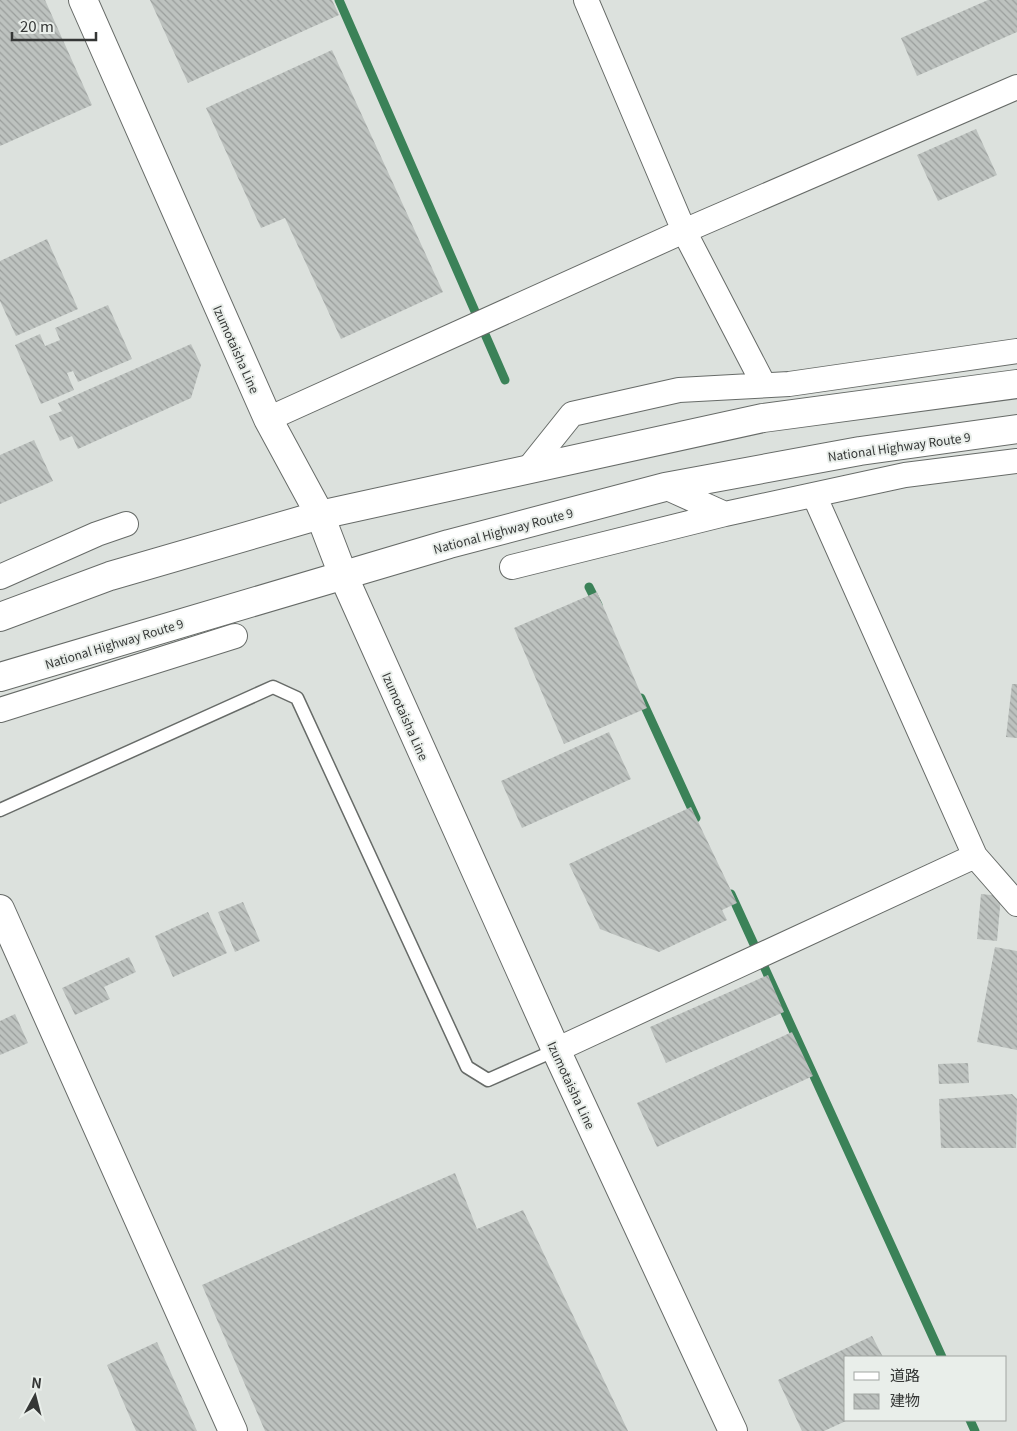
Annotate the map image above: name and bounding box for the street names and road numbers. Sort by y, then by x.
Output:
street label: Izumotaisha Line [210,302,264,396]
street label: National Highway Route 9 [826,428,972,464]
street label: National Highway Route 9 [431,503,575,557]
street label: National Highway Route 9 [43,614,186,672]
street label: Izumotaisha Line [379,669,433,763]
street label: Izumotaisha Line [544,1038,600,1132]

